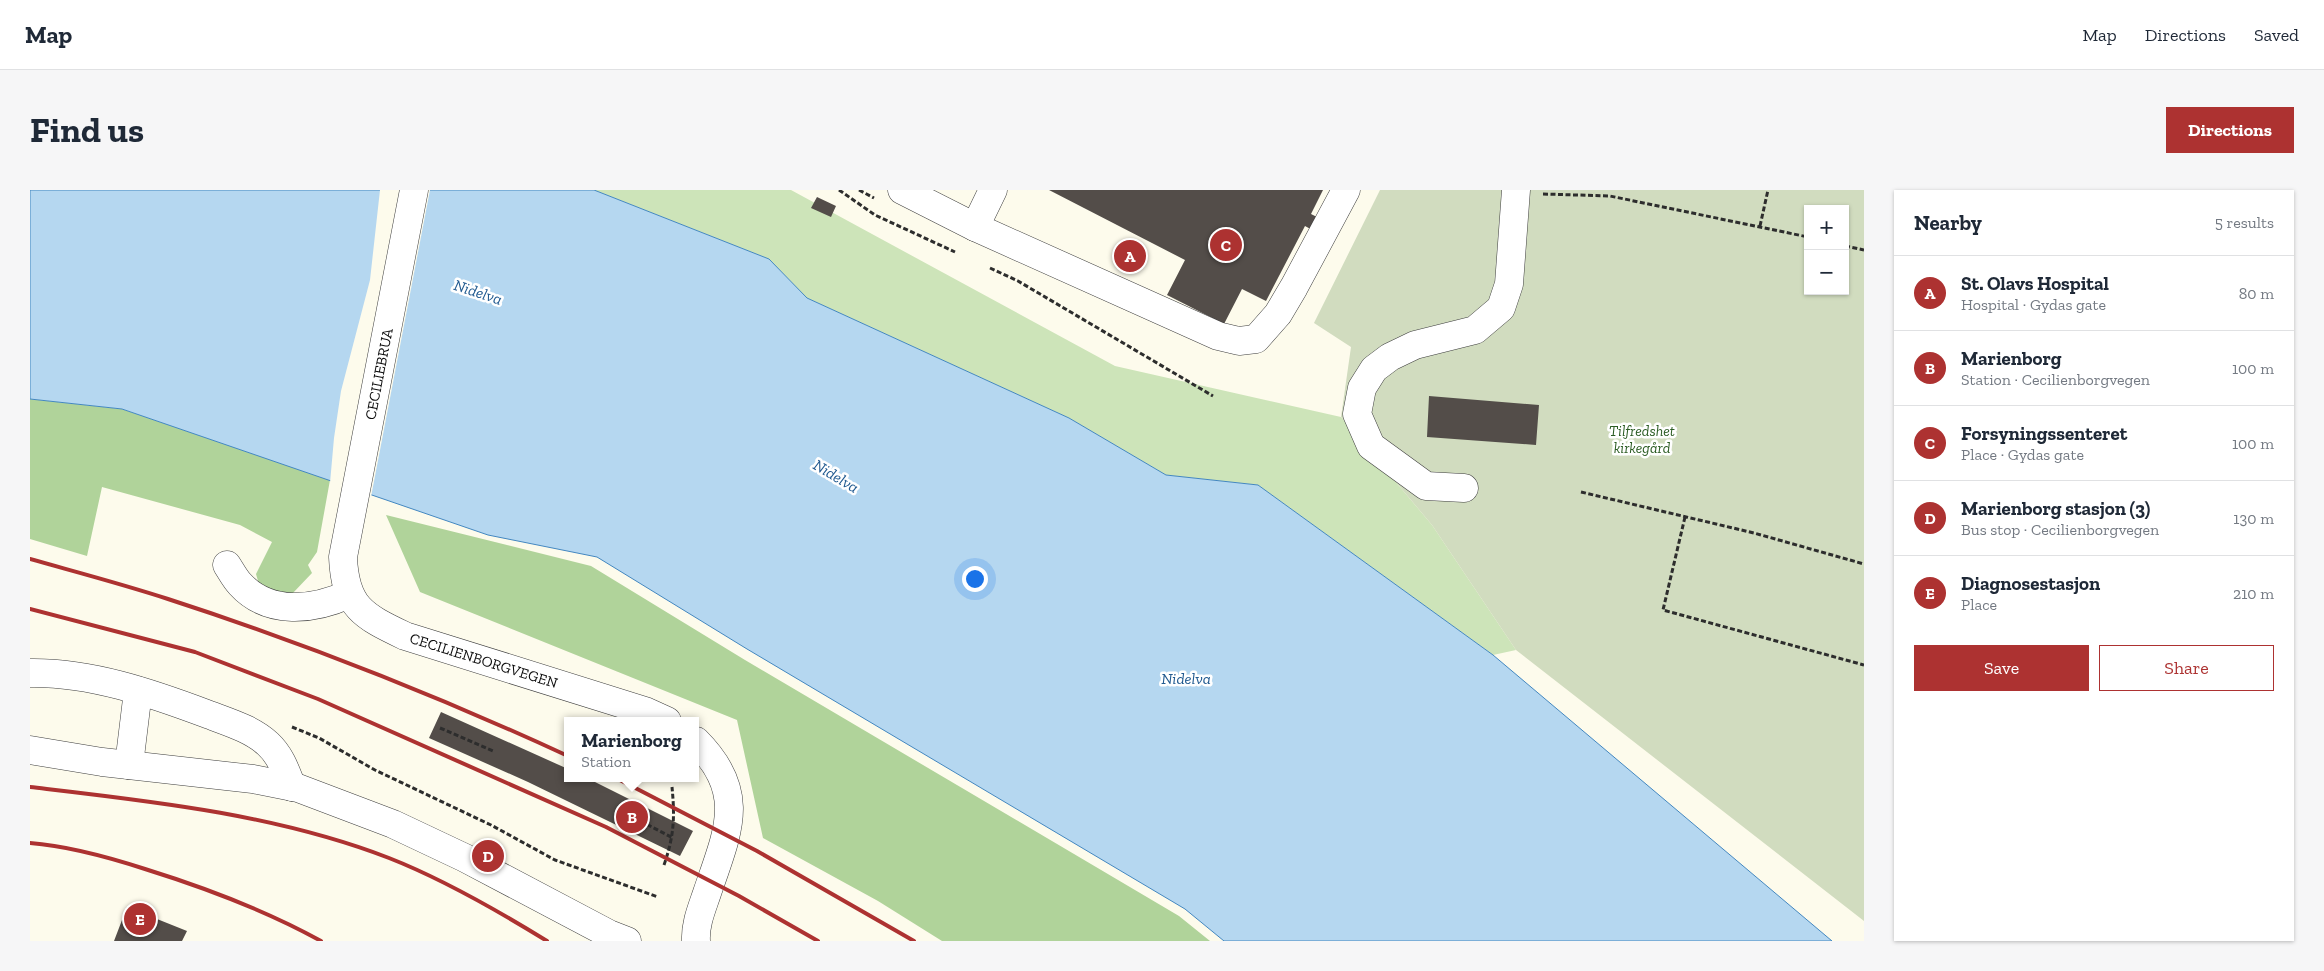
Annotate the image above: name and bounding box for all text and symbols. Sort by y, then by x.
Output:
text: Map [25,20,72,49]
text: Map [2082,24,2117,46]
text: Directions [2145,24,2226,46]
text: Saved [2254,24,2299,46]
button: Directions [2166,107,2294,153]
text: Find us [30,109,144,151]
map controls [1804,205,1849,295]
button: + [1804,205,1849,250]
text: Nearby [1914,210,1982,235]
text: 5 results [2215,213,2274,232]
pin: C [1210,226,1242,264]
pin: A [1114,237,1146,275]
button: − [1804,250,1849,295]
text: St. Olavs Hospital [1961,272,2109,295]
water label: Nidelva [451,275,505,309]
text: A [1925,284,1936,303]
text: 80 m [2239,284,2274,303]
text: Hospital · Gydas gate [1961,295,2106,314]
street label: CECILIEBRUA [361,326,397,421]
text: Marienborg [1961,347,2062,370]
text: B [1925,359,1935,378]
text: 100 m [2232,359,2274,378]
text: Station · Cecilienborgvegen [1961,370,2150,389]
park label: Tilfredshet kirkegård [1609,422,1675,457]
text: Forsyningssenteret [1961,422,2127,445]
text: C [1925,434,1935,453]
text: 100 m [2232,434,2274,453]
text: Place · Gydas gate [1961,445,2084,464]
water label: Nidelva [810,455,862,497]
text: Marienborg stasjon (3) [1961,497,2150,520]
text: D [1924,509,1936,528]
text: 130 m [2233,509,2274,528]
text: Bus stop · Cecilienborgvegen [1961,520,2159,539]
your location [962,566,988,592]
text: Diagnosestasjon [1961,572,2100,595]
text: E [1925,584,1935,603]
text: 210 m [2233,584,2274,603]
text: Place [1961,595,1997,614]
street label: CECILIENBORGVEGEN [408,629,560,692]
button: Save [1914,645,2089,691]
button: Share [2099,645,2274,691]
water label: Nidelva [1161,669,1211,688]
popup [564,717,699,782]
text: Marienborg [581,729,682,752]
text: Station [581,752,631,771]
pin: B [616,798,648,836]
pin: D [472,837,504,875]
pin: E [124,900,156,938]

